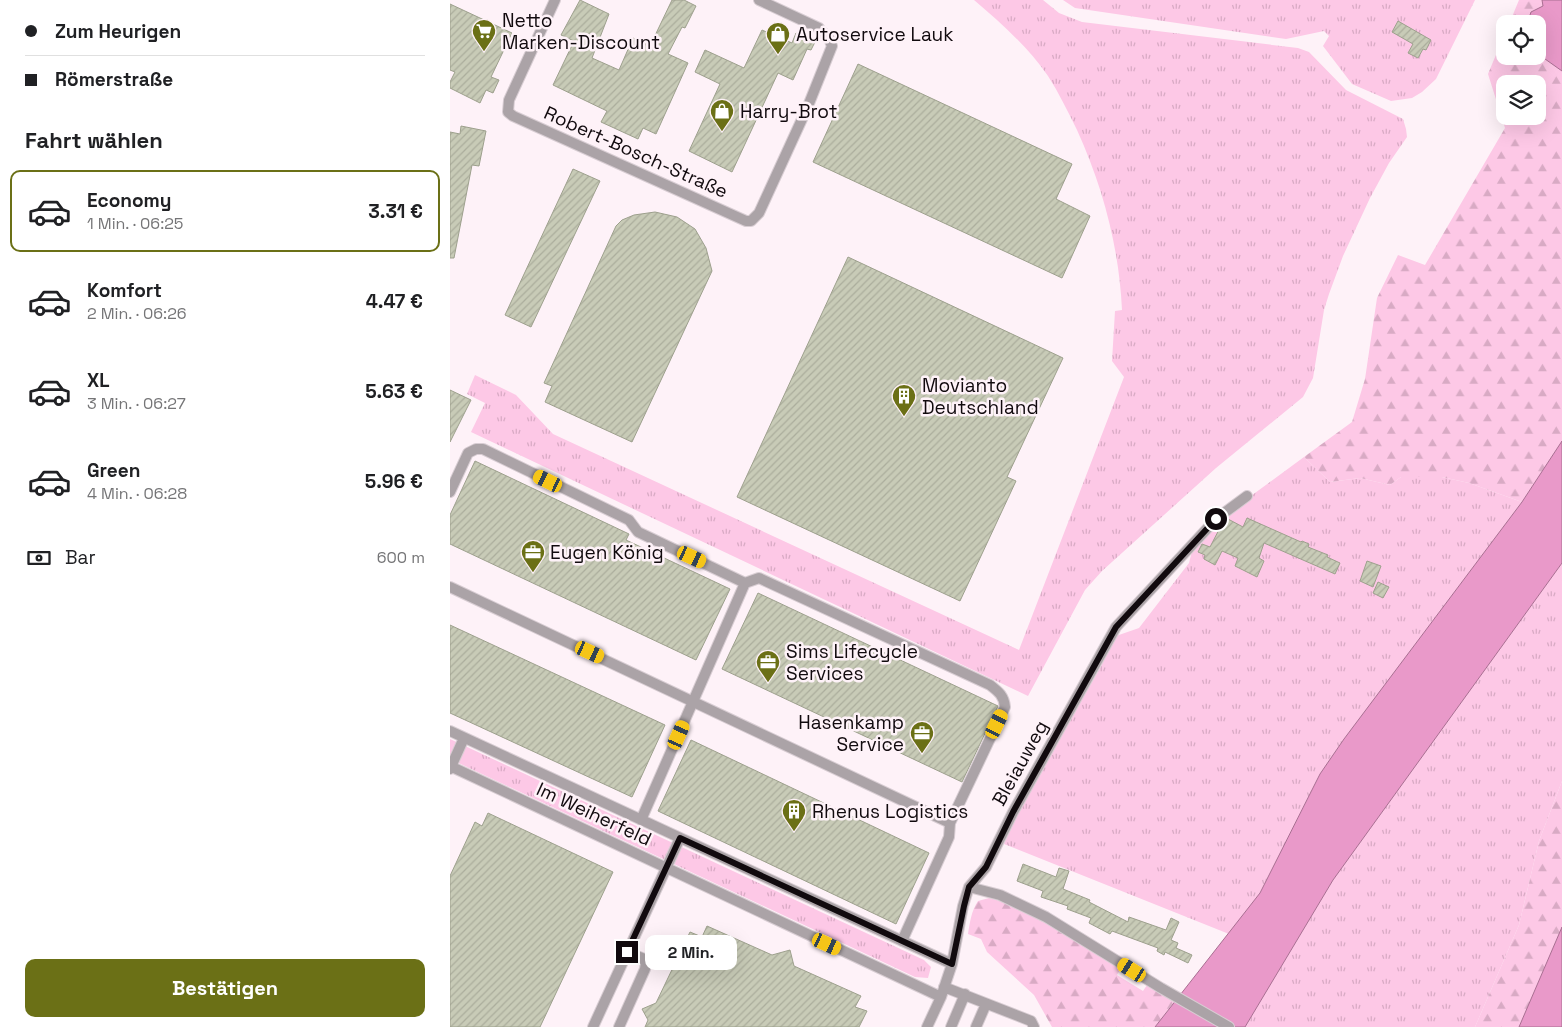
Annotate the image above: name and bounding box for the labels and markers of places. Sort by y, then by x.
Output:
place label: Netto Marken-Discount [502,8,660,55]
supermarket icon: Netto Marken-Discount [471,18,497,52]
shop icon: Autoservice Lauk [765,21,791,55]
place label: Autoservice Lauk [796,22,953,47]
shop icon: Harry-Brot [709,98,735,132]
place label: Harry-Brot [740,99,837,124]
place label: Movianto Deutschland [922,373,1039,420]
building icon: Movianto Deutschland [891,383,917,417]
office icon: Eugen König [520,539,546,573]
place label: Eugen König [550,540,664,565]
place label: Sims Lifecycle Services [786,639,918,686]
office icon: Sims Lifecycle Services [755,649,781,683]
place label: Hasenkamp Service [798,710,904,757]
office icon: Hasenkamp Service [909,720,935,754]
building icon: Rhenus Logistics [781,798,807,832]
place label: Rhenus Logistics [812,799,968,824]

